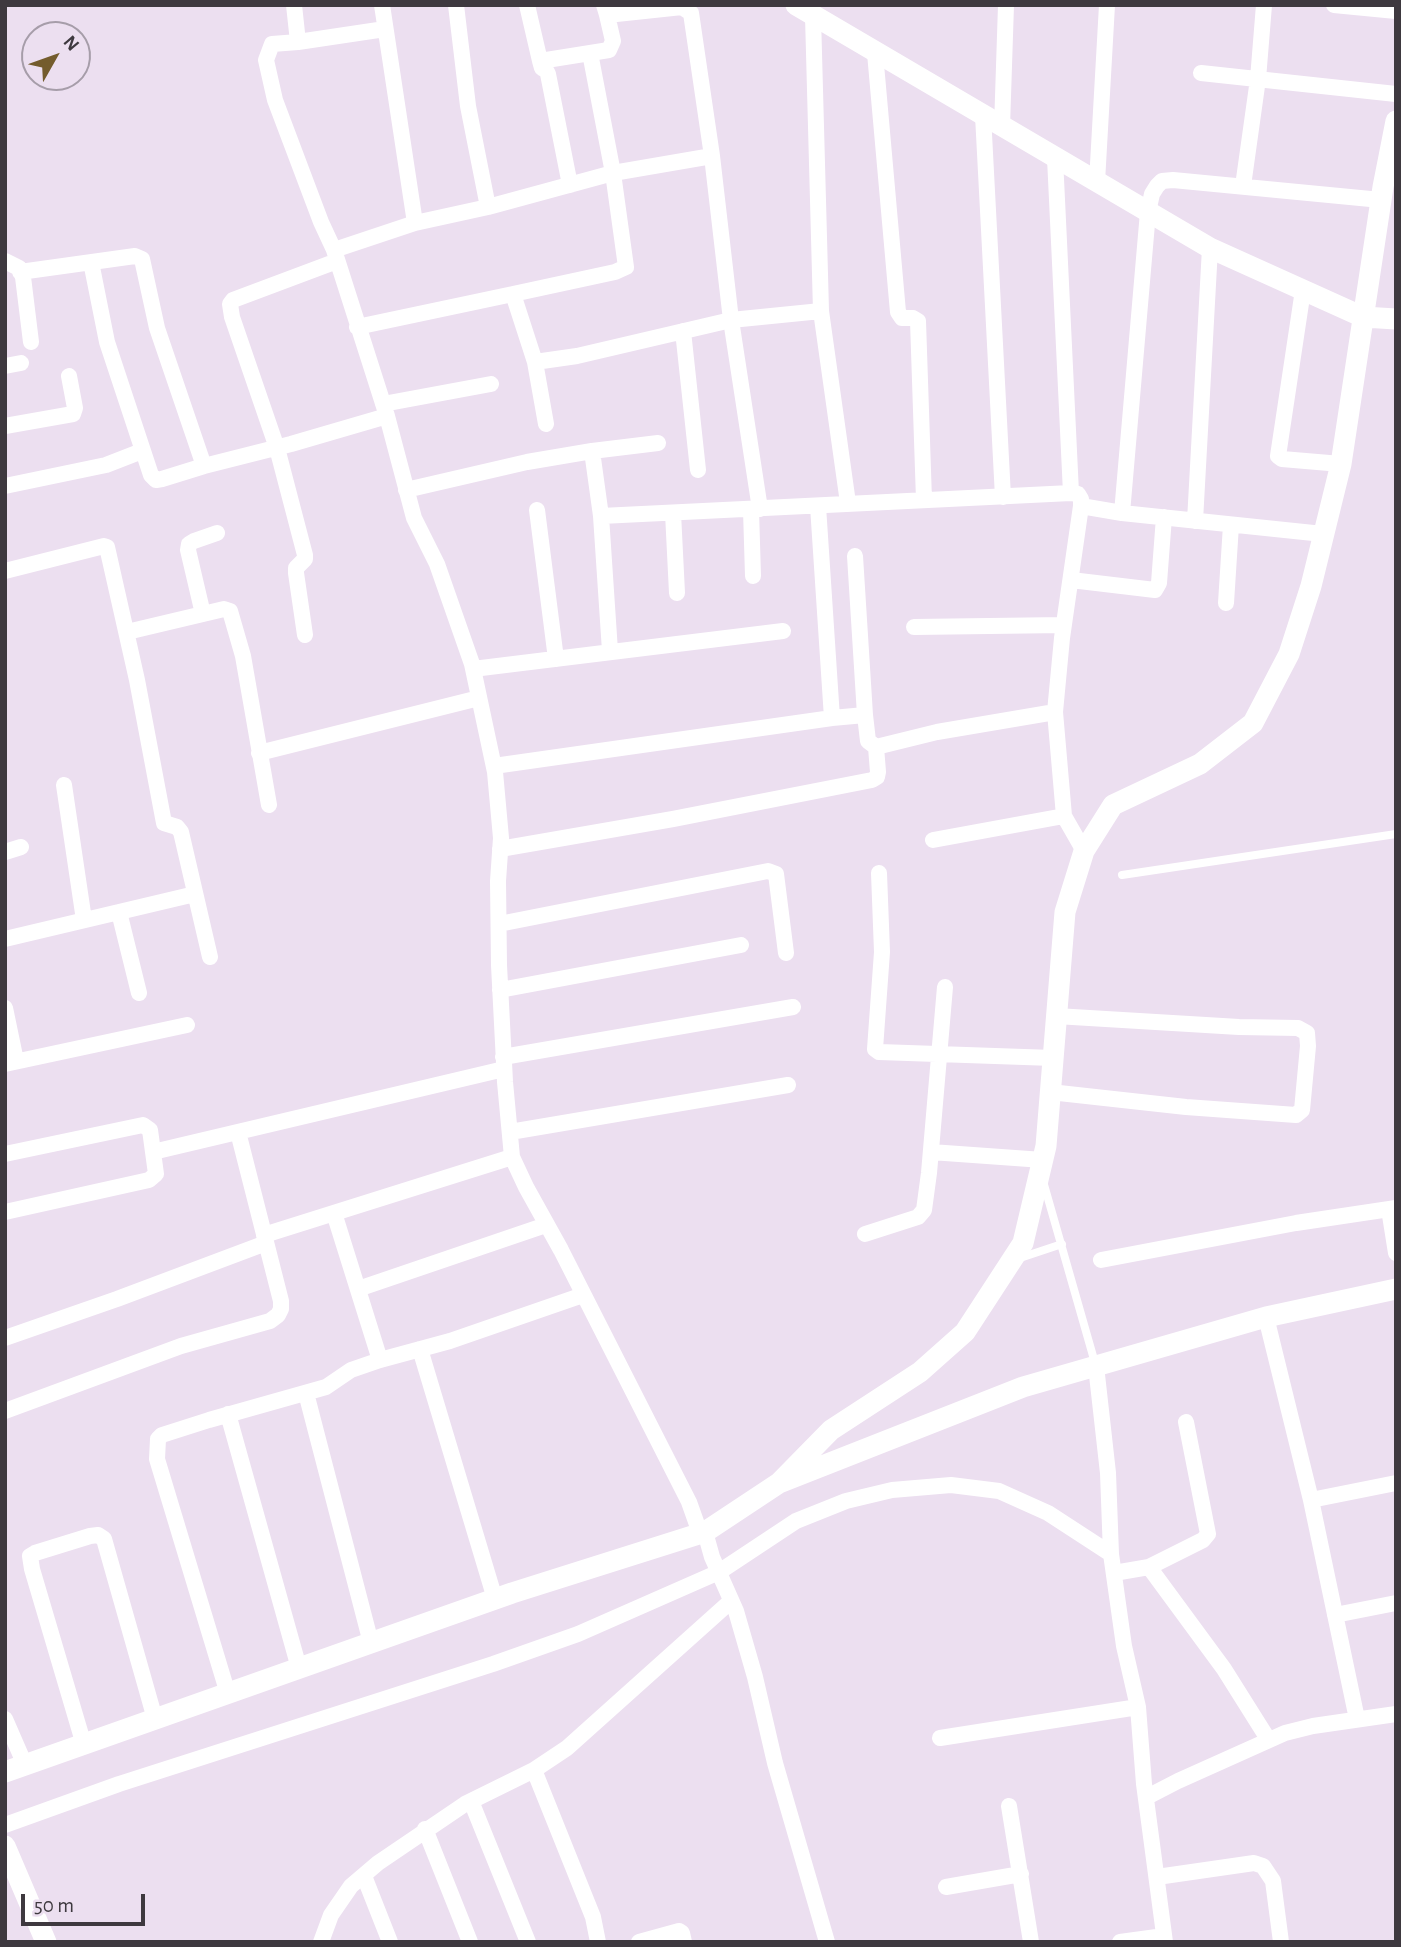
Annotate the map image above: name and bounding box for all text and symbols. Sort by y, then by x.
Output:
north arrow [21,21,91,91]
text: N [59,32,82,55]
scale bar [24,1881,149,1925]
text: 50 m [34,1895,74,1916]

